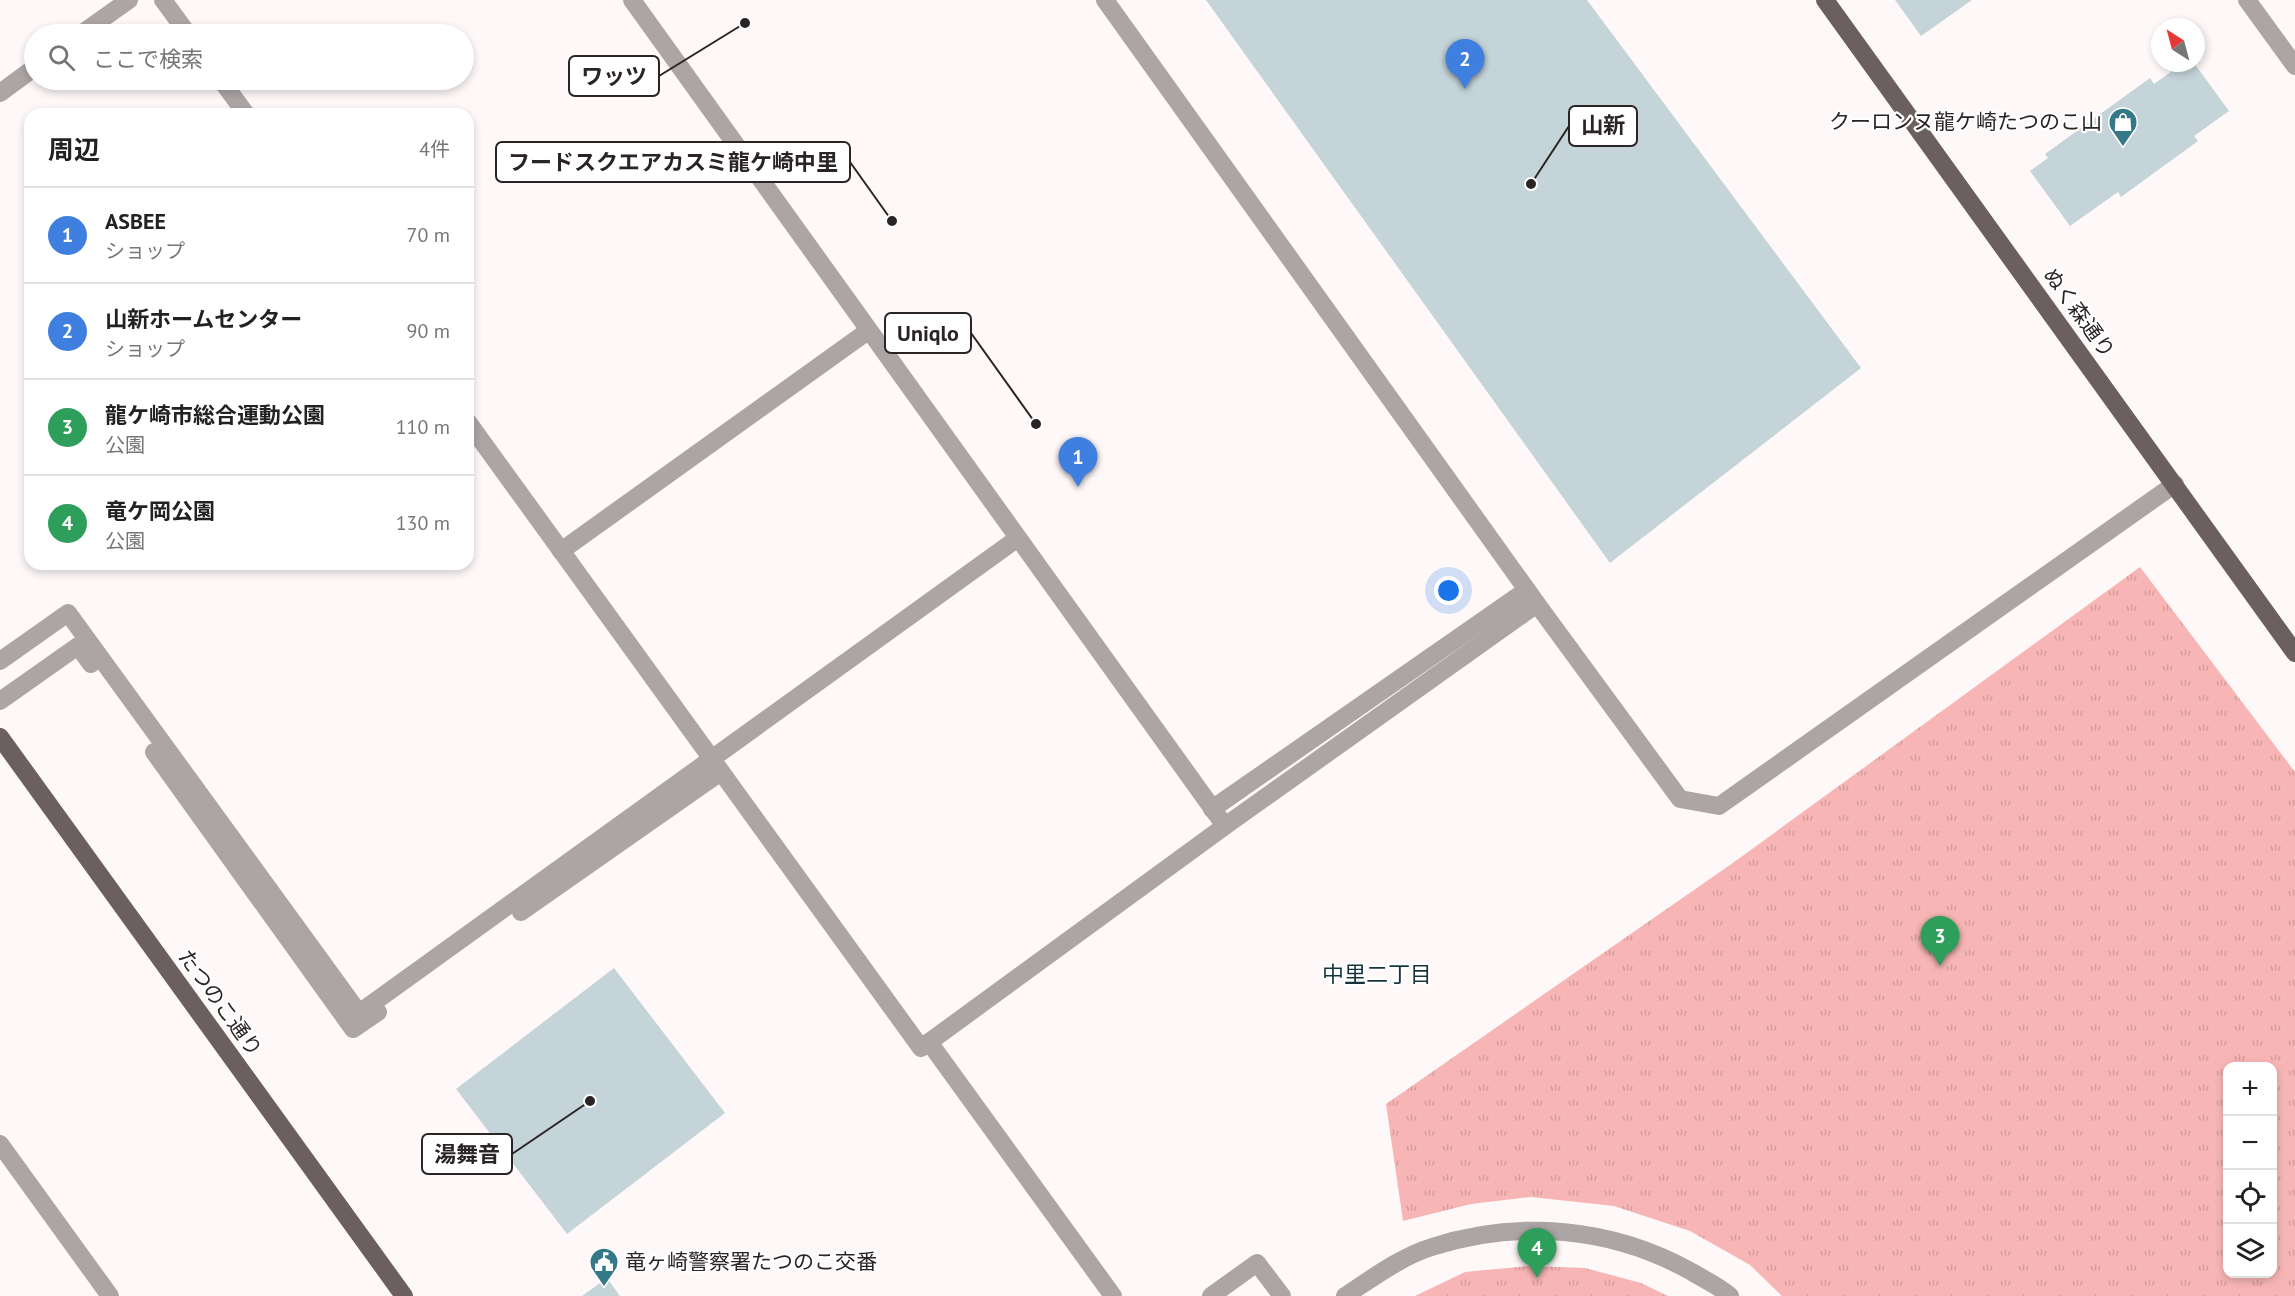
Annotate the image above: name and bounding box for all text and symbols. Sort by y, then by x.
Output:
north arrow [2151,18,2205,72]
search box [24,24,474,90]
pin: 2 [1446,40,1484,89]
icon: search [45,41,78,74]
text: ここで検索 [93,45,203,73]
callout: ワッツ [569,56,659,96]
text: ワッツ [581,62,647,90]
callout: 山新 [1569,106,1637,146]
shop icon: クーロンヌ龍ケ崎たつのこ山 [2107,106,2139,148]
place label: クーロンヌ龍ケ崎たつのこ山 [1829,108,2102,135]
text: 山新 [1581,111,1625,139]
text: 周辺 [48,133,100,166]
text: 4件 [419,136,450,162]
callout: フードスクエアカスミ龍ケ崎中里 [496,142,850,182]
text: フードスクエアカスミ龍ケ崎中里 [508,148,838,176]
text: ASBEE [105,207,166,235]
text: 1 [62,222,73,248]
text: 70 m [407,222,450,248]
text: ショップ [105,238,185,264]
street label: ぬく森通り [2038,262,2121,363]
text: 山新ホームセンター [105,305,302,333]
callout: Uniqlo [885,313,971,353]
text: 2 [62,318,73,344]
text: 90 m [407,318,450,344]
text: Uniqlo [897,319,959,347]
text: ショップ [105,336,185,362]
text: 龍ケ崎市総合運動公園 [105,401,325,429]
text: 3 [62,414,73,440]
text: 110 m [396,414,450,440]
text: 公園 [105,432,145,458]
pin: 1 [1058,438,1098,487]
text: 竜ケ岡公園 [105,497,215,525]
text: 4 [62,510,73,536]
text: 130 m [396,510,450,536]
text: 公園 [105,528,145,554]
your location [1434,576,1463,605]
pin: 3 [1920,916,1960,966]
street label: たつのこ通り [172,944,268,1062]
district label: 中里二丁目 [1322,960,1432,988]
map controls [2223,1062,2277,1278]
button: + [2223,1062,2277,1116]
button: − [2223,1116,2277,1170]
callout: 湯舞音 [422,1134,512,1174]
text: 湯舞音 [434,1140,500,1168]
button: locate [2223,1170,2277,1224]
button: layers [2223,1224,2277,1278]
pin: 4 [1518,1228,1556,1278]
public building icon: 竜ヶ崎警察署たつのこ交番 [588,1246,620,1288]
place label: 竜ヶ崎警察署たつのこ交番 [625,1248,877,1275]

